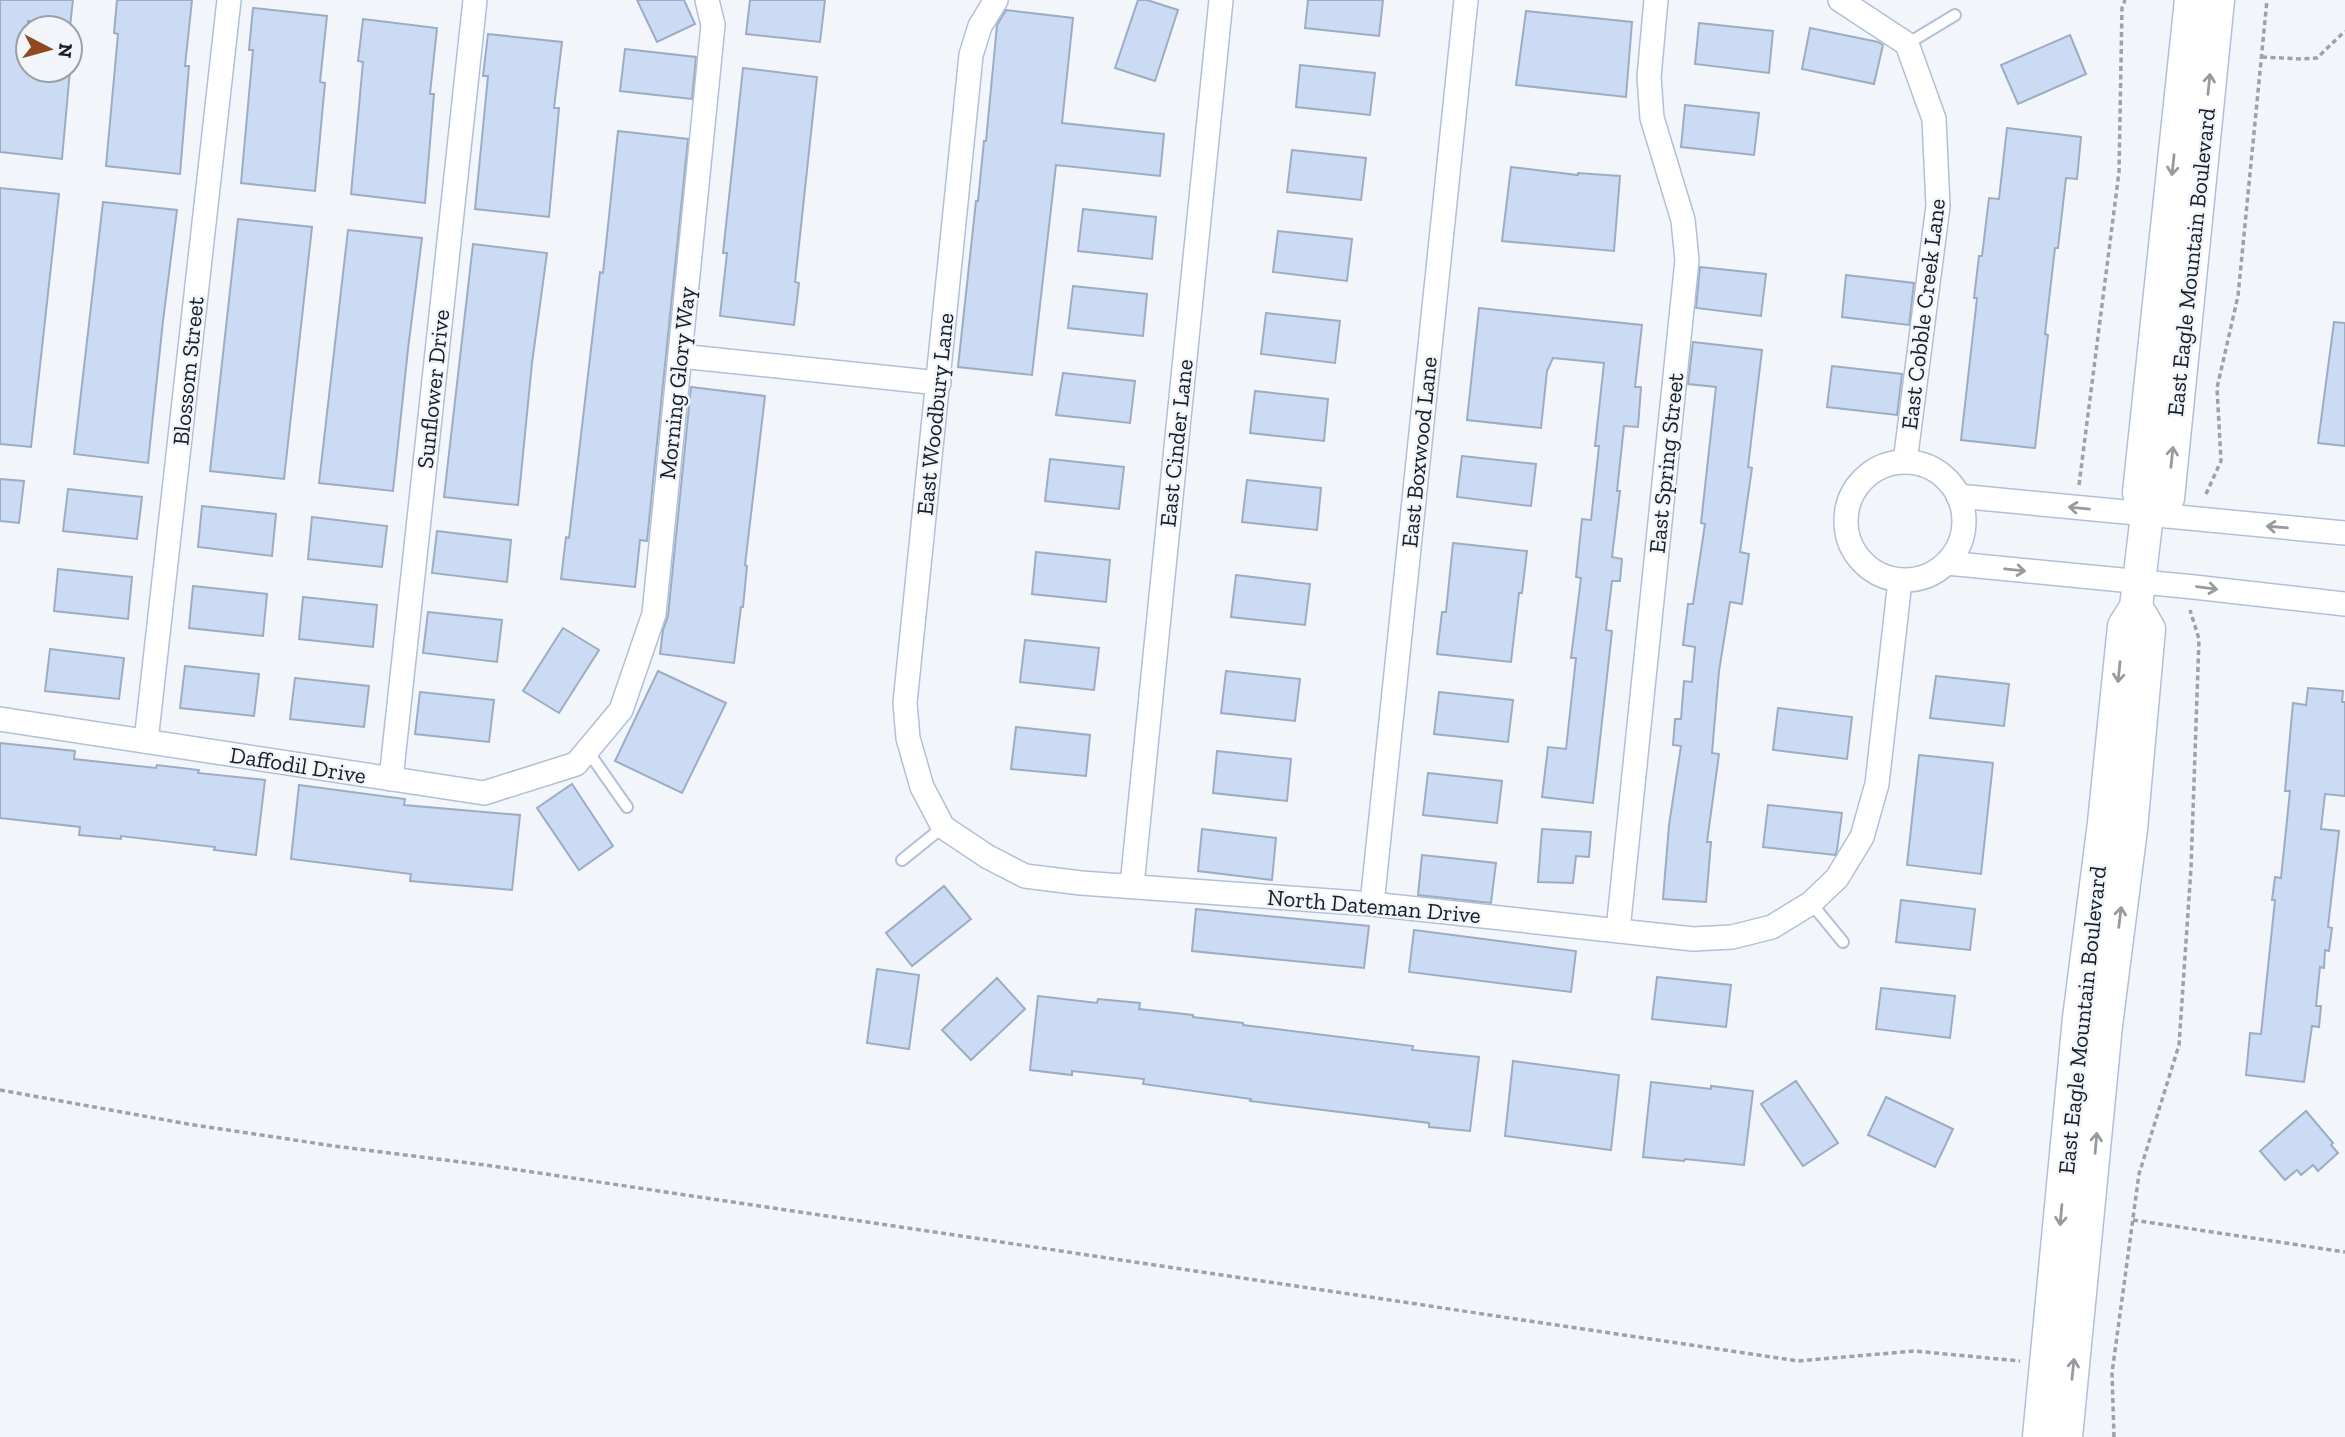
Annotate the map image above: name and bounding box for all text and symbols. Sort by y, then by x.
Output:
north arrow [14,14,84,84]
text: N [53,42,78,59]
one-way arrow [2202,74,2215,96]
street label: East Eagle Mountain Boulevard [2161,106,2221,418]
one-way arrow [2166,153,2179,176]
street label: East Cobble Creek Lane [1895,197,1951,431]
street label: Morning Glory Way [653,285,701,481]
street label: Blossom Street [166,295,210,447]
street label: Sunflower Drive [411,308,455,470]
street label: East Woodbury Lane [910,311,960,517]
street label: East Boxwood Lane [1395,355,1443,549]
street label: East Cinder Lane [1153,358,1199,528]
street label: East Spring Street [1643,371,1689,555]
one-way arrow [2166,446,2179,469]
one-way arrow [2068,501,2090,514]
one-way arrow [2266,520,2289,533]
one-way arrow [2003,564,2025,577]
one-way arrow [2196,582,2218,595]
one-way arrow [2112,660,2125,683]
street label: Daffodil Drive [228,740,368,790]
street label: East Eagle Mountain Boulevard [2052,864,2112,1176]
street label: North Dateman Drive [1266,883,1482,929]
one-way arrow [2113,906,2126,928]
one-way arrow [2090,1132,2103,1155]
one-way arrow [2055,1203,2068,1226]
one-way arrow [2067,1358,2080,1381]

